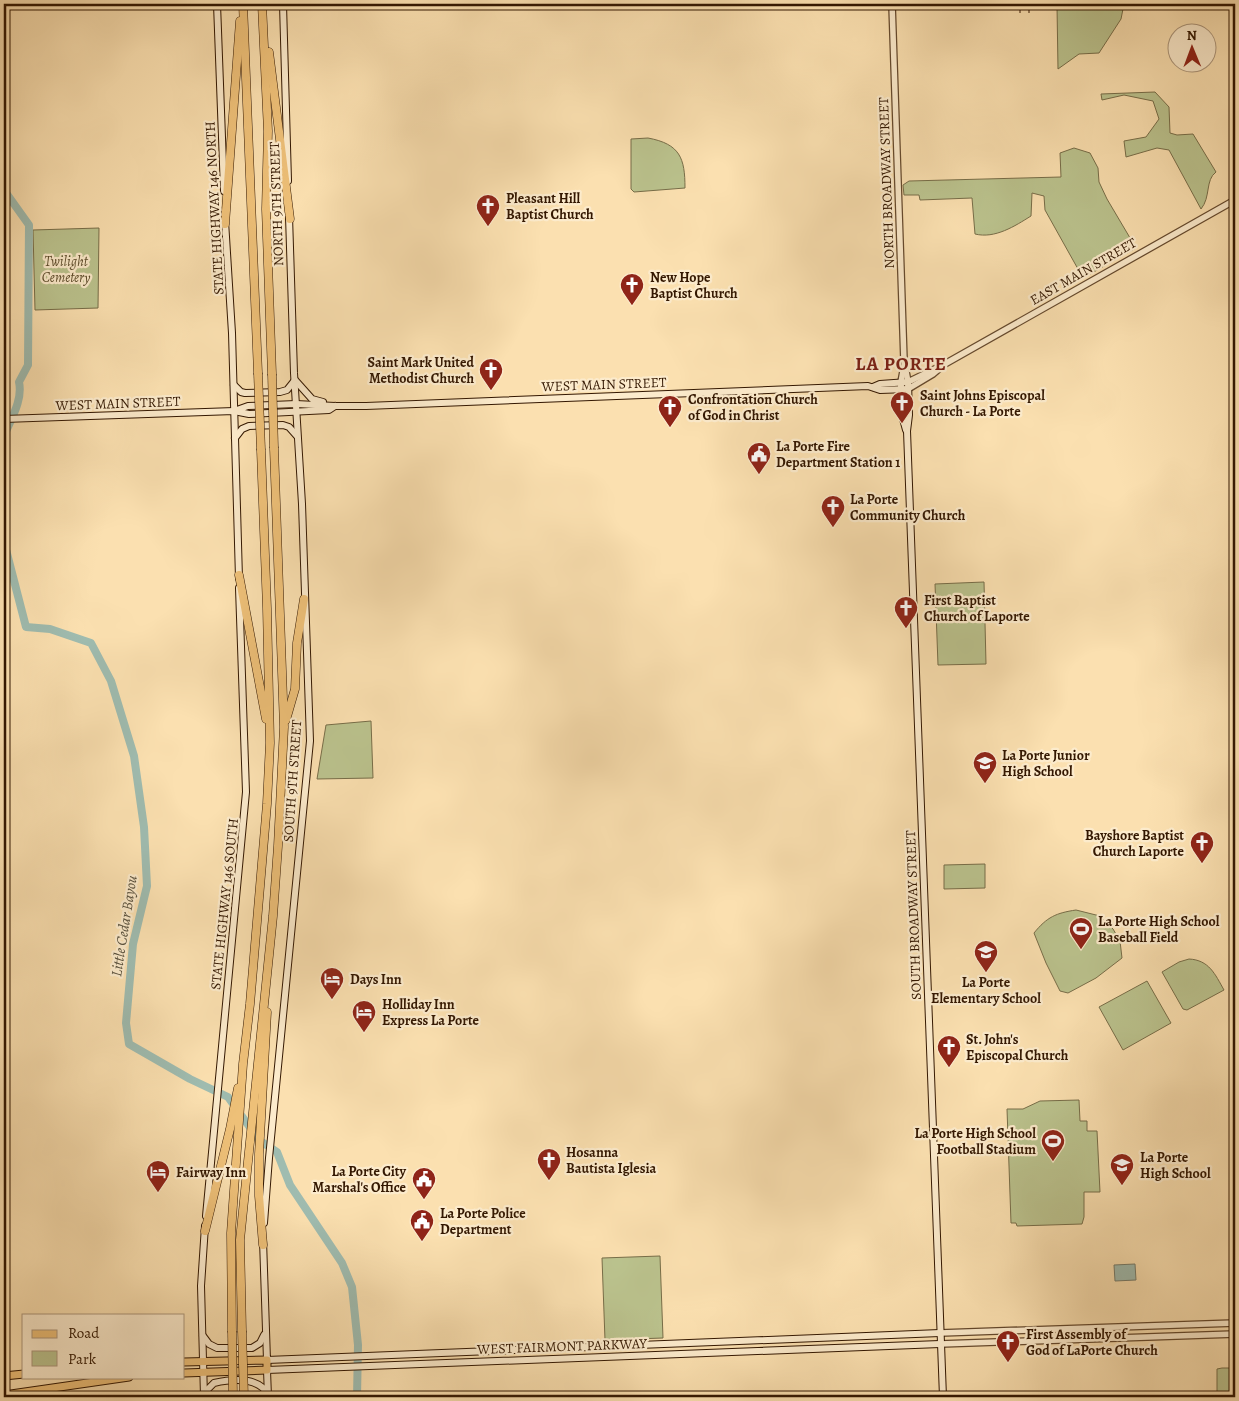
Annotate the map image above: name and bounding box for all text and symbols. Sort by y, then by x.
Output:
north arrow [1166,22,1216,72]
text: N [1187,26,1197,45]
street label: NORTH BROADWAY STREET [874,97,899,269]
street label: STATE HIGHWAY 146 NORTH [200,121,229,295]
street label: NORTH 9TH STREET [265,141,288,266]
place label: Pleasant Hill Baptist Church [506,189,594,224]
church icon: Pleasant Hill Baptist Church [475,193,501,227]
street label: EAST MAIN STREET [1027,233,1140,310]
park label: Twilight Cemetery [42,252,90,287]
place label: New Hope Baptist Church [650,268,738,303]
church icon: New Hope Baptist Church [619,272,645,306]
district label: LA PORTE [855,351,947,377]
place label: Saint Mark United Methodist Church [368,353,474,388]
church icon: Saint Mark United Methodist Church [478,357,504,391]
street label: WEST MAIN STREET [540,373,667,396]
place label: Saint Johns Episcopal Church - La Porte [920,386,1045,421]
place label: Confrontation Church of God in Christ [688,390,818,425]
church icon: Saint Johns Episcopal Church - La Porte [889,390,915,424]
street label: WEST MAIN STREET [54,392,181,415]
church icon: Confrontation Church of God in Christ [657,394,683,428]
place label: La Porte Fire Department Station 1 [776,437,900,472]
public building icon: La Porte Fire Department Station 1 [746,441,772,475]
place label: La Porte Community Church [850,490,966,525]
church icon: La Porte Community Church [820,494,846,528]
place label: First Baptist Church of Laporte [924,591,1030,626]
church icon: First Baptist Church of Laporte [893,595,919,629]
street label: SOUTH 9TH STREET [279,719,306,843]
place label: La Porte Junior High School [1002,746,1090,781]
school or university icon: La Porte Junior High School [972,750,998,784]
street label: STATE HIGHWAY 146 SOUTH [206,817,243,991]
place label: Bayshore Baptist Church Laporte [1085,826,1185,861]
street label: SOUTH BROADWAY STREET [901,829,926,1000]
church icon: Bayshore Baptist Church Laporte [1189,830,1215,864]
water label: Little Cedar Bayou [106,874,142,978]
place label: La Porte High School Baseball Field [1098,912,1220,947]
sports icon: La Porte High School Baseball Field [1068,916,1094,950]
school or university icon: La Porte Elementary School [973,939,999,973]
hotel icon: Days Inn [319,966,345,1000]
place label: Days Inn [350,970,402,989]
place label: La Porte Elementary School [931,973,1041,1008]
place label: Holliday Inn Express La Porte [382,995,480,1030]
hotel icon: Holliday Inn Express La Porte [351,999,377,1033]
place label: St. John's Episcopal Church [966,1030,1069,1065]
church icon: St. John's Episcopal Church [936,1034,962,1068]
place label: La Porte High School Football Stadium [915,1124,1036,1159]
sports icon: La Porte High School Football Stadium [1040,1128,1066,1162]
place label: Hosanna Bautista Iglesia [566,1143,657,1178]
church icon: Hosanna Bautista Iglesia [536,1147,562,1181]
place label: La Porte High School [1140,1148,1211,1183]
school or university icon: La Porte High School [1109,1152,1135,1186]
hotel icon: Fairway Inn [145,1159,171,1193]
place label: La Porte City Marshal's Office [313,1162,407,1197]
place label: Fairway Inn [176,1163,246,1182]
public building icon: La Porte City Marshal's Office [411,1166,437,1200]
place label: La Porte Police Department [440,1204,526,1239]
public building icon: La Porte Police Department [409,1208,435,1242]
legend [22,1314,185,1378]
text: Road [68,1323,100,1343]
place label: First Assembly of God of LaPorte Church [1026,1325,1158,1360]
church icon: First Assembly of God of LaPorte Church [995,1329,1021,1363]
street label: WEST FAIRMONT PARKWAY [476,1334,648,1359]
text: Park [68,1349,97,1369]

